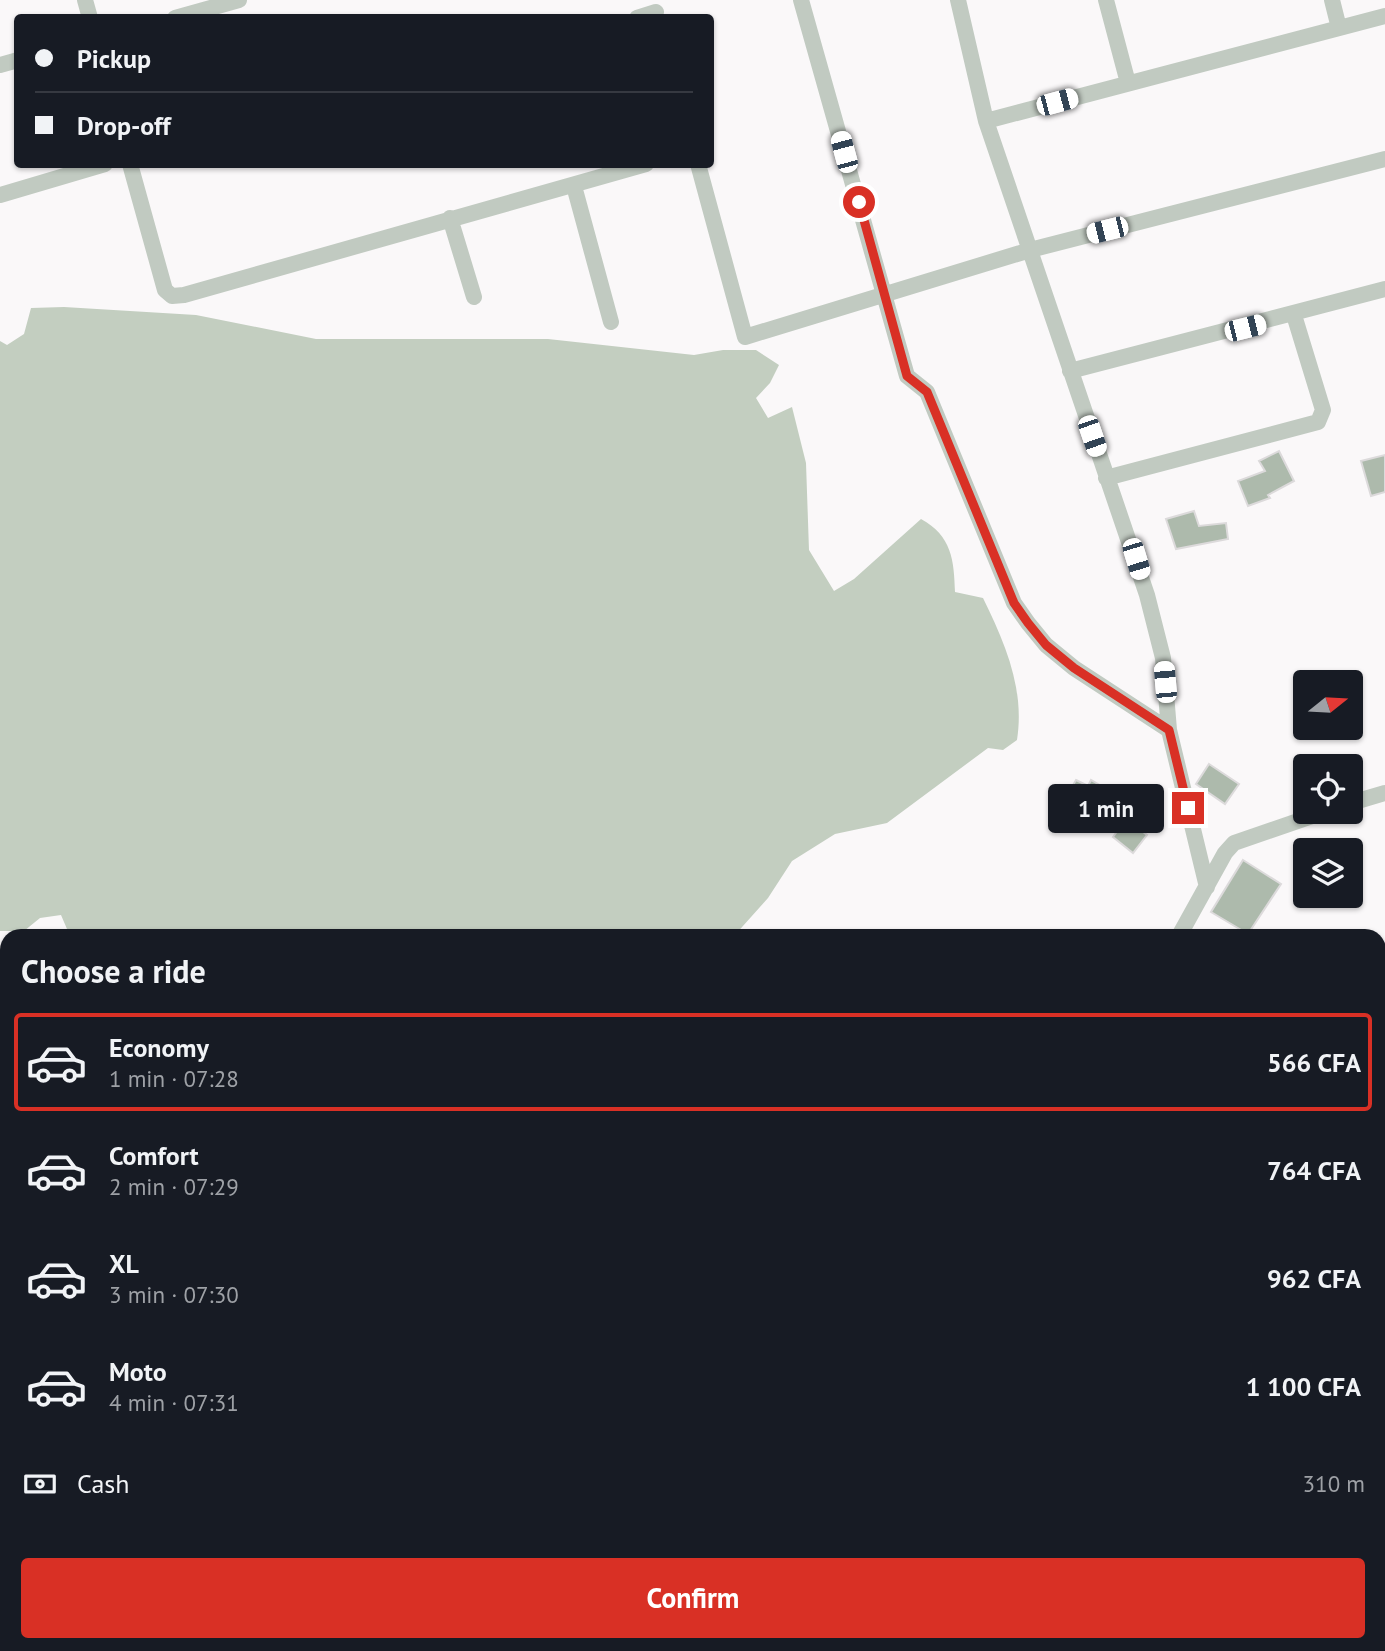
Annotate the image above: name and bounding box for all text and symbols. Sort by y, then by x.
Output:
text: Pickup [77,42,151,75]
car [1034,86,1081,118]
text: Drop-off [77,109,171,142]
car [829,129,860,175]
route start [843,186,875,218]
car [1085,215,1130,245]
car [1223,313,1268,343]
car [1076,413,1109,459]
car [1120,536,1153,582]
car [1153,660,1178,704]
north arrow [1293,670,1363,740]
map controls [1293,670,1363,908]
button: locate [1293,754,1363,824]
callout: 1 min [1048,784,1164,832]
route end [1172,792,1204,824]
text: 1 min [1078,794,1134,823]
button: layers [1293,838,1363,908]
text: Choose a ride [21,950,206,992]
icon: car [25,1031,88,1094]
text: Economy [109,1031,209,1064]
text: 566 CFA [1267,1046,1361,1079]
text: 1 min · 07:28 [109,1064,239,1093]
icon: car [25,1139,88,1202]
text: Comfort [109,1139,199,1172]
text: 764 CFA [1267,1154,1361,1187]
text: 2 min · 07:29 [109,1172,239,1201]
icon: car [25,1247,88,1310]
text: XL [109,1247,139,1280]
text: 962 CFA [1267,1262,1361,1295]
text: 3 min · 07:30 [109,1280,239,1309]
icon: car [25,1355,88,1418]
text: Moto [109,1355,167,1388]
text: 1 100 CFA [1246,1370,1361,1403]
text: 4 min · 07:31 [109,1388,239,1417]
icon: cash [21,1465,59,1503]
text: Cash [77,1467,129,1500]
text: 310 m [1303,1469,1365,1498]
button: Confirm [21,1558,1365,1638]

